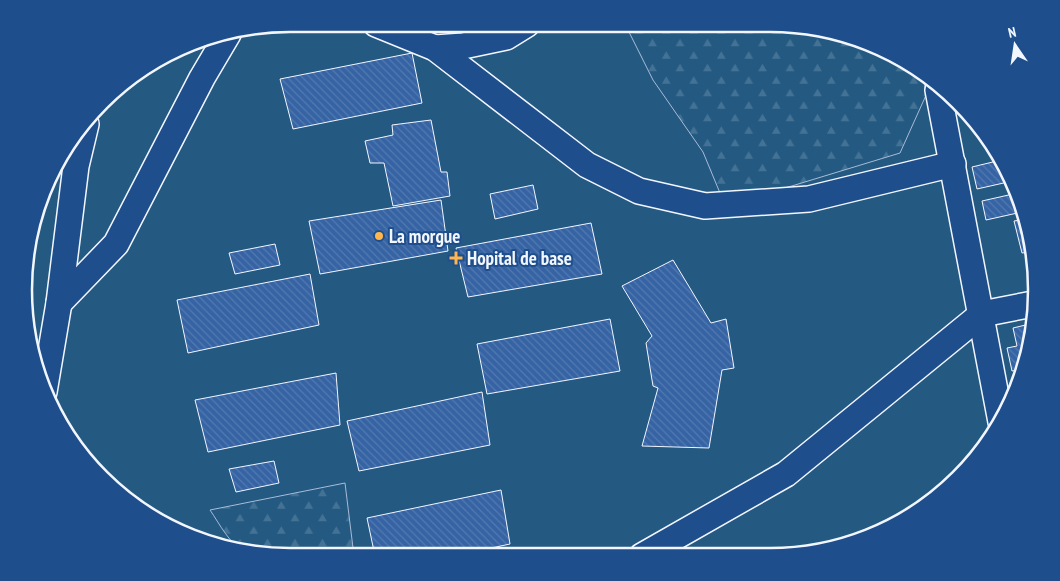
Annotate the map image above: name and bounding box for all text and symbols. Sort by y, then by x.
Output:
north arrow [990,20,1040,70]
text: N [1006,23,1018,42]
place label: La morgue [389,224,460,248]
marker: La morgue [373,230,385,242]
place label: Hopital de base [467,246,572,270]
marker: Hopital de base [449,251,463,265]

